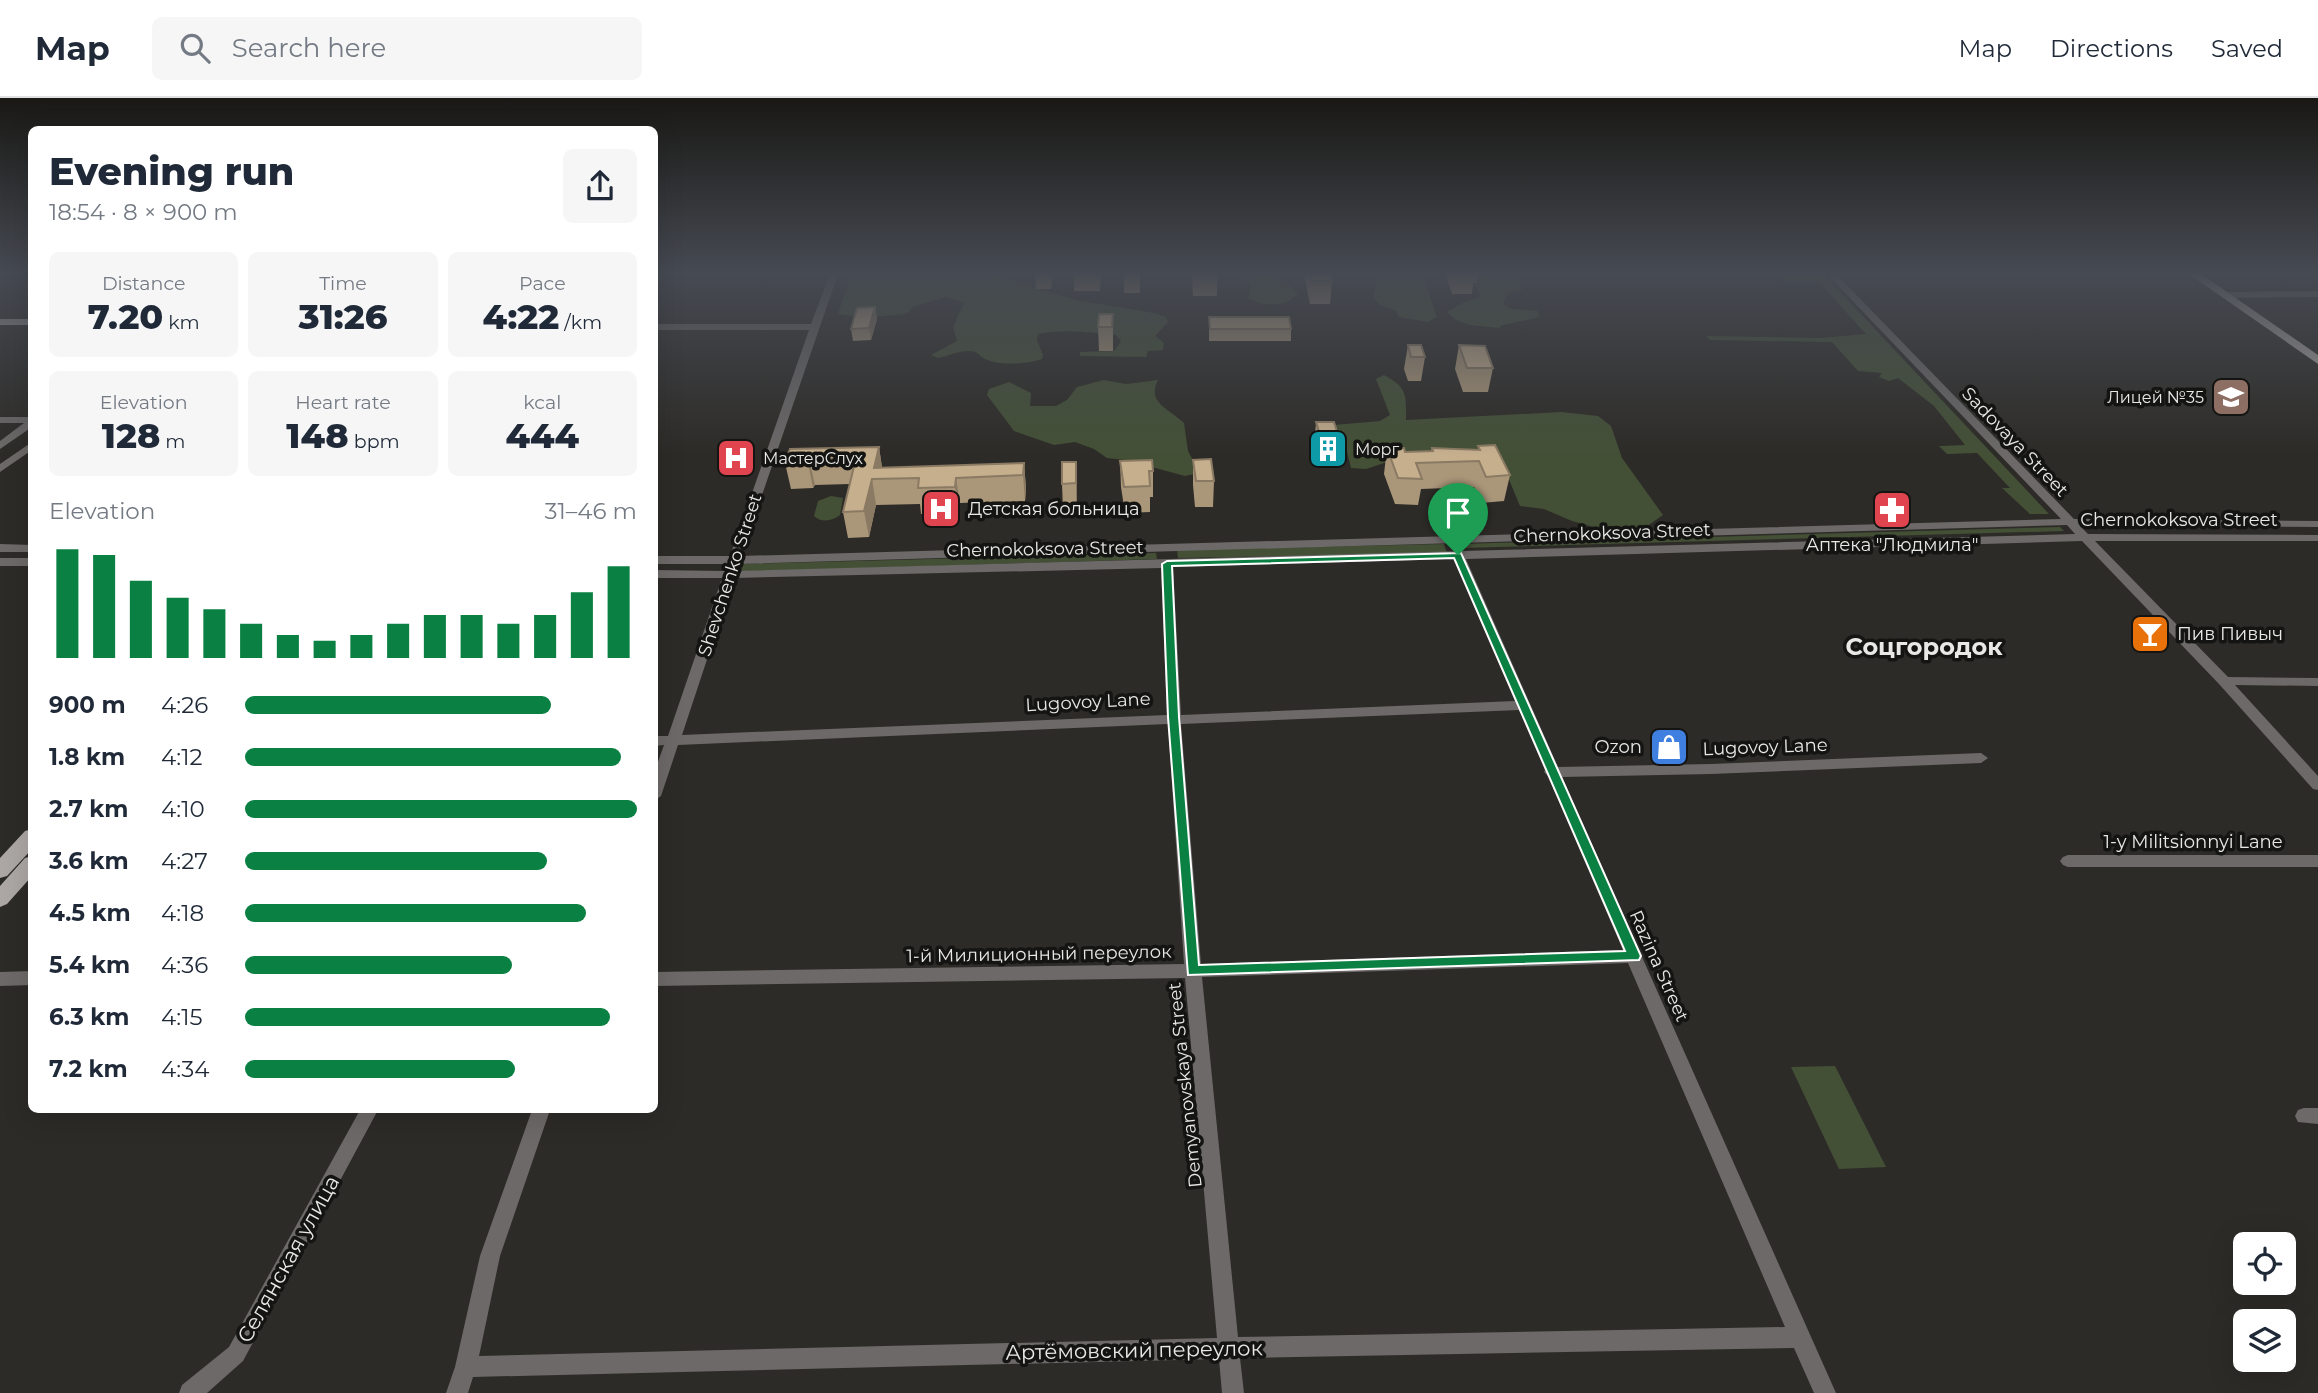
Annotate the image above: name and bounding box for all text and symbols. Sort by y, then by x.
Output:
search box [152,17,642,80]
text: Map [35,28,110,68]
icon: search [176,29,214,67]
text: Search here [232,32,386,64]
text: Map [1959,34,2012,63]
text: Directions [2050,34,2173,63]
text: Saved [2211,34,2283,63]
text: Evening run [49,148,294,195]
button: share [563,149,637,223]
text: 18:54 · 8 × 900 m [49,198,238,226]
text: Distance [102,272,185,295]
text: Time [319,272,367,295]
text: Pace [519,272,566,295]
text: 7.20 [88,295,163,338]
text: 31:26 [299,295,387,338]
text: 4:22 [483,295,559,338]
text: km [163,311,200,334]
text: /km [559,311,602,334]
school or university icon: Лицей №35 [2210,376,2252,418]
street label: Sadovaya Street [1957,383,2073,501]
place label: Лицей №35 [2107,388,2204,407]
text: Elevation [100,391,188,414]
text: Heart rate [295,391,391,414]
text: kcal [523,391,561,414]
text: 128 [102,414,160,457]
text: 148 [286,414,349,457]
text: 444 [506,414,579,457]
building icon: Морг [1307,428,1349,470]
text: m [160,430,186,453]
text: bpm [349,430,400,453]
hospital icon: МастерСлух [715,437,757,479]
place label: Морг [1355,440,1400,459]
place label: МастерСлух [763,449,863,468]
pin [1428,483,1488,555]
hospital icon: Детская больница [920,488,962,530]
pharmacy icon: Аптека "Людмила" [1871,489,1913,531]
street label: Shevchenko Street [693,491,767,659]
icon: arrive [1439,494,1477,532]
text: Elevation [49,497,155,525]
text: 31–46 m [544,497,637,525]
place label: Детская больница [968,498,1139,520]
street label: Chernokoksova Street [2080,509,2278,531]
street label: Chernokoksova Street [1513,519,1711,547]
place label: Аптека "Людмила" [1806,534,1978,556]
street label: Chernokoksova Street [946,536,1144,562]
bar icon: Пив Пивыч [2129,613,2171,655]
place label: Пив Пивыч [2177,623,2283,645]
district label: Соцгородок [1845,632,2003,661]
street label: Lugovoy Lane [1025,688,1151,716]
text: 900 m [49,691,126,719]
text: 4:26 [161,691,208,719]
shop icon: Ozon [1648,726,1690,768]
street label: Lugovoy Lane [1702,734,1828,760]
place label: Ozon [1594,736,1642,758]
text: 1.8 km [49,743,125,771]
text: 4:12 [161,743,203,771]
text: 2.7 km [49,795,128,823]
text: 4:10 [161,795,205,823]
street label: 1-y Militsionnyi Lane [2103,831,2283,853]
text: 3.6 km [49,847,129,875]
text: 4:27 [161,847,208,875]
text: 4.5 km [49,899,131,927]
text: 4:18 [161,899,204,927]
street label: Razina Street [1625,907,1693,1025]
street label: 1-й Милиционный переулок [906,941,1172,967]
text: 5.4 km [49,951,130,979]
text: 4:36 [161,951,208,979]
street label: Demyanovskaya Street [1163,981,1207,1189]
text: 6.3 km [49,1003,129,1031]
text: 4:15 [161,1003,203,1031]
text: 7.2 km [49,1055,128,1083]
text: 4:34 [161,1055,209,1083]
street label: Селянская улица [232,1171,344,1347]
map controls [2233,1232,2296,1372]
button: locate [2233,1232,2296,1295]
button: layers [2233,1309,2296,1372]
street label: Артёмовский переулок [1005,1335,1263,1365]

